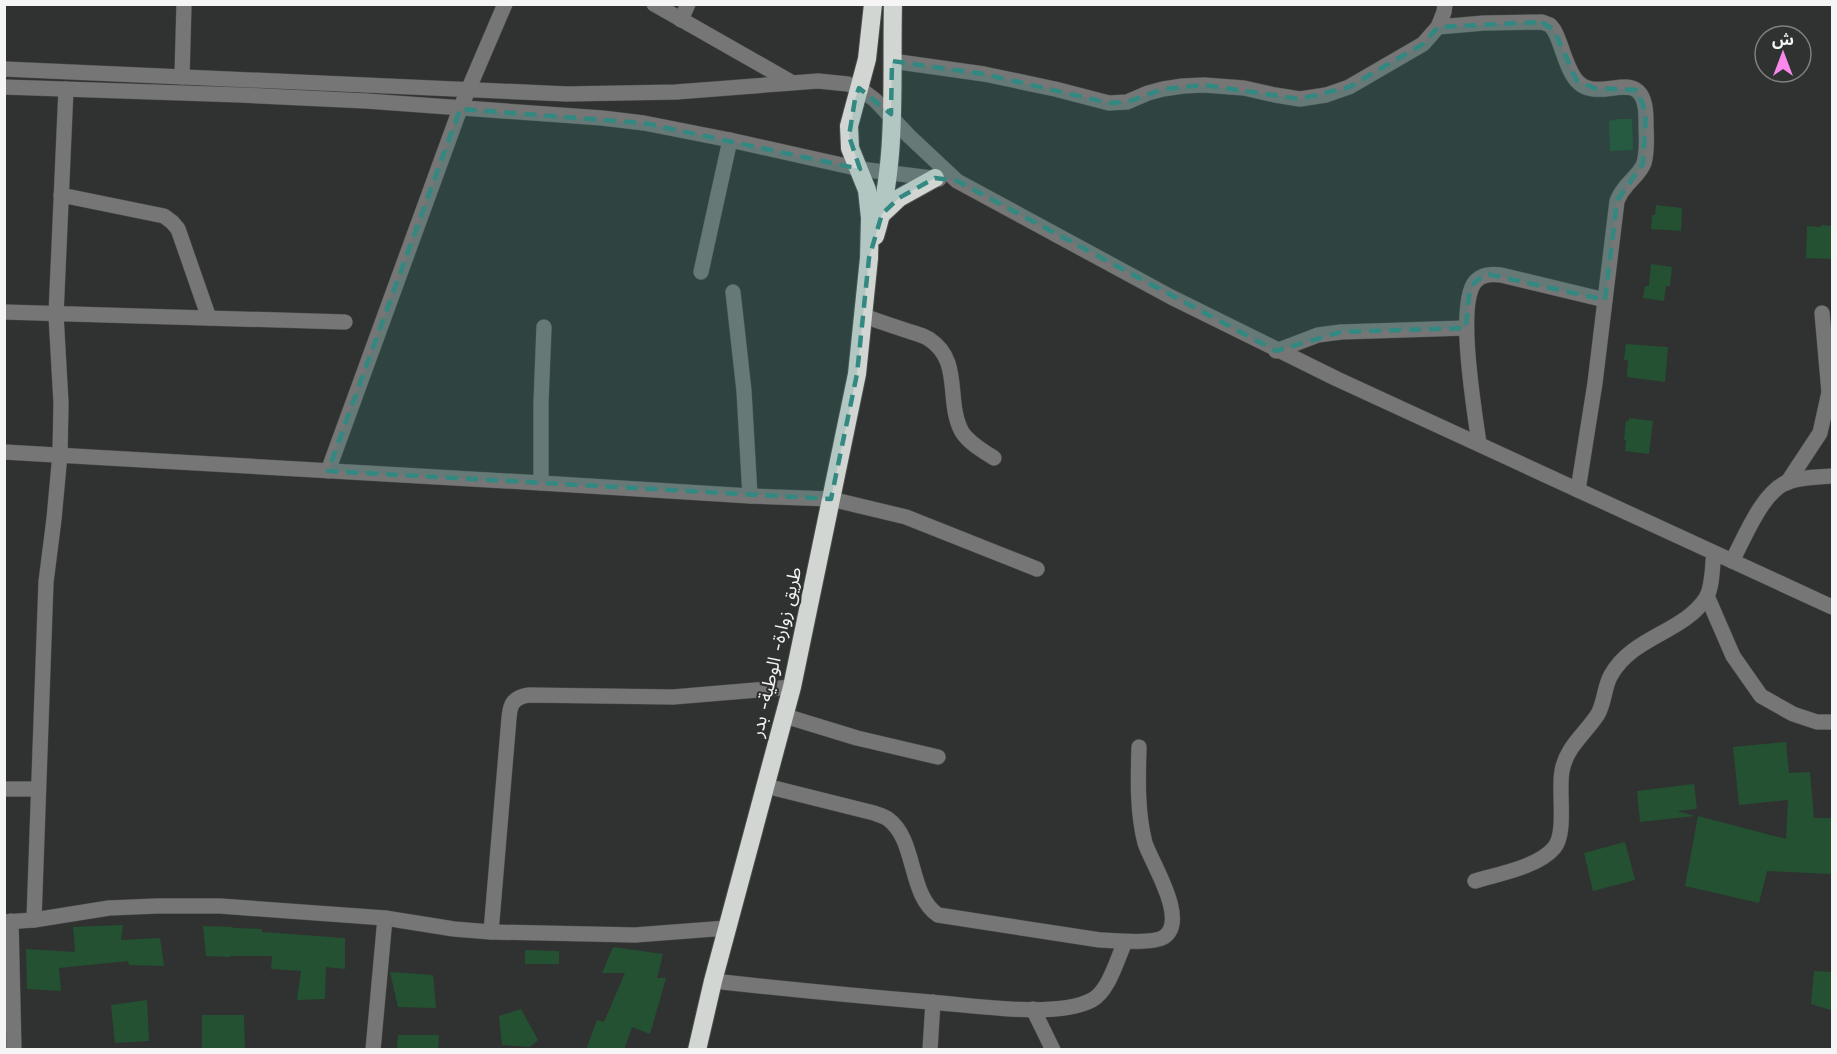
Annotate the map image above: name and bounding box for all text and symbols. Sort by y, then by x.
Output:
north arrow [1753,24,1813,84]
text: ش [1772,30,1794,49]
street label: طريق زوارة- الوطية- بدر [746,565,806,740]

